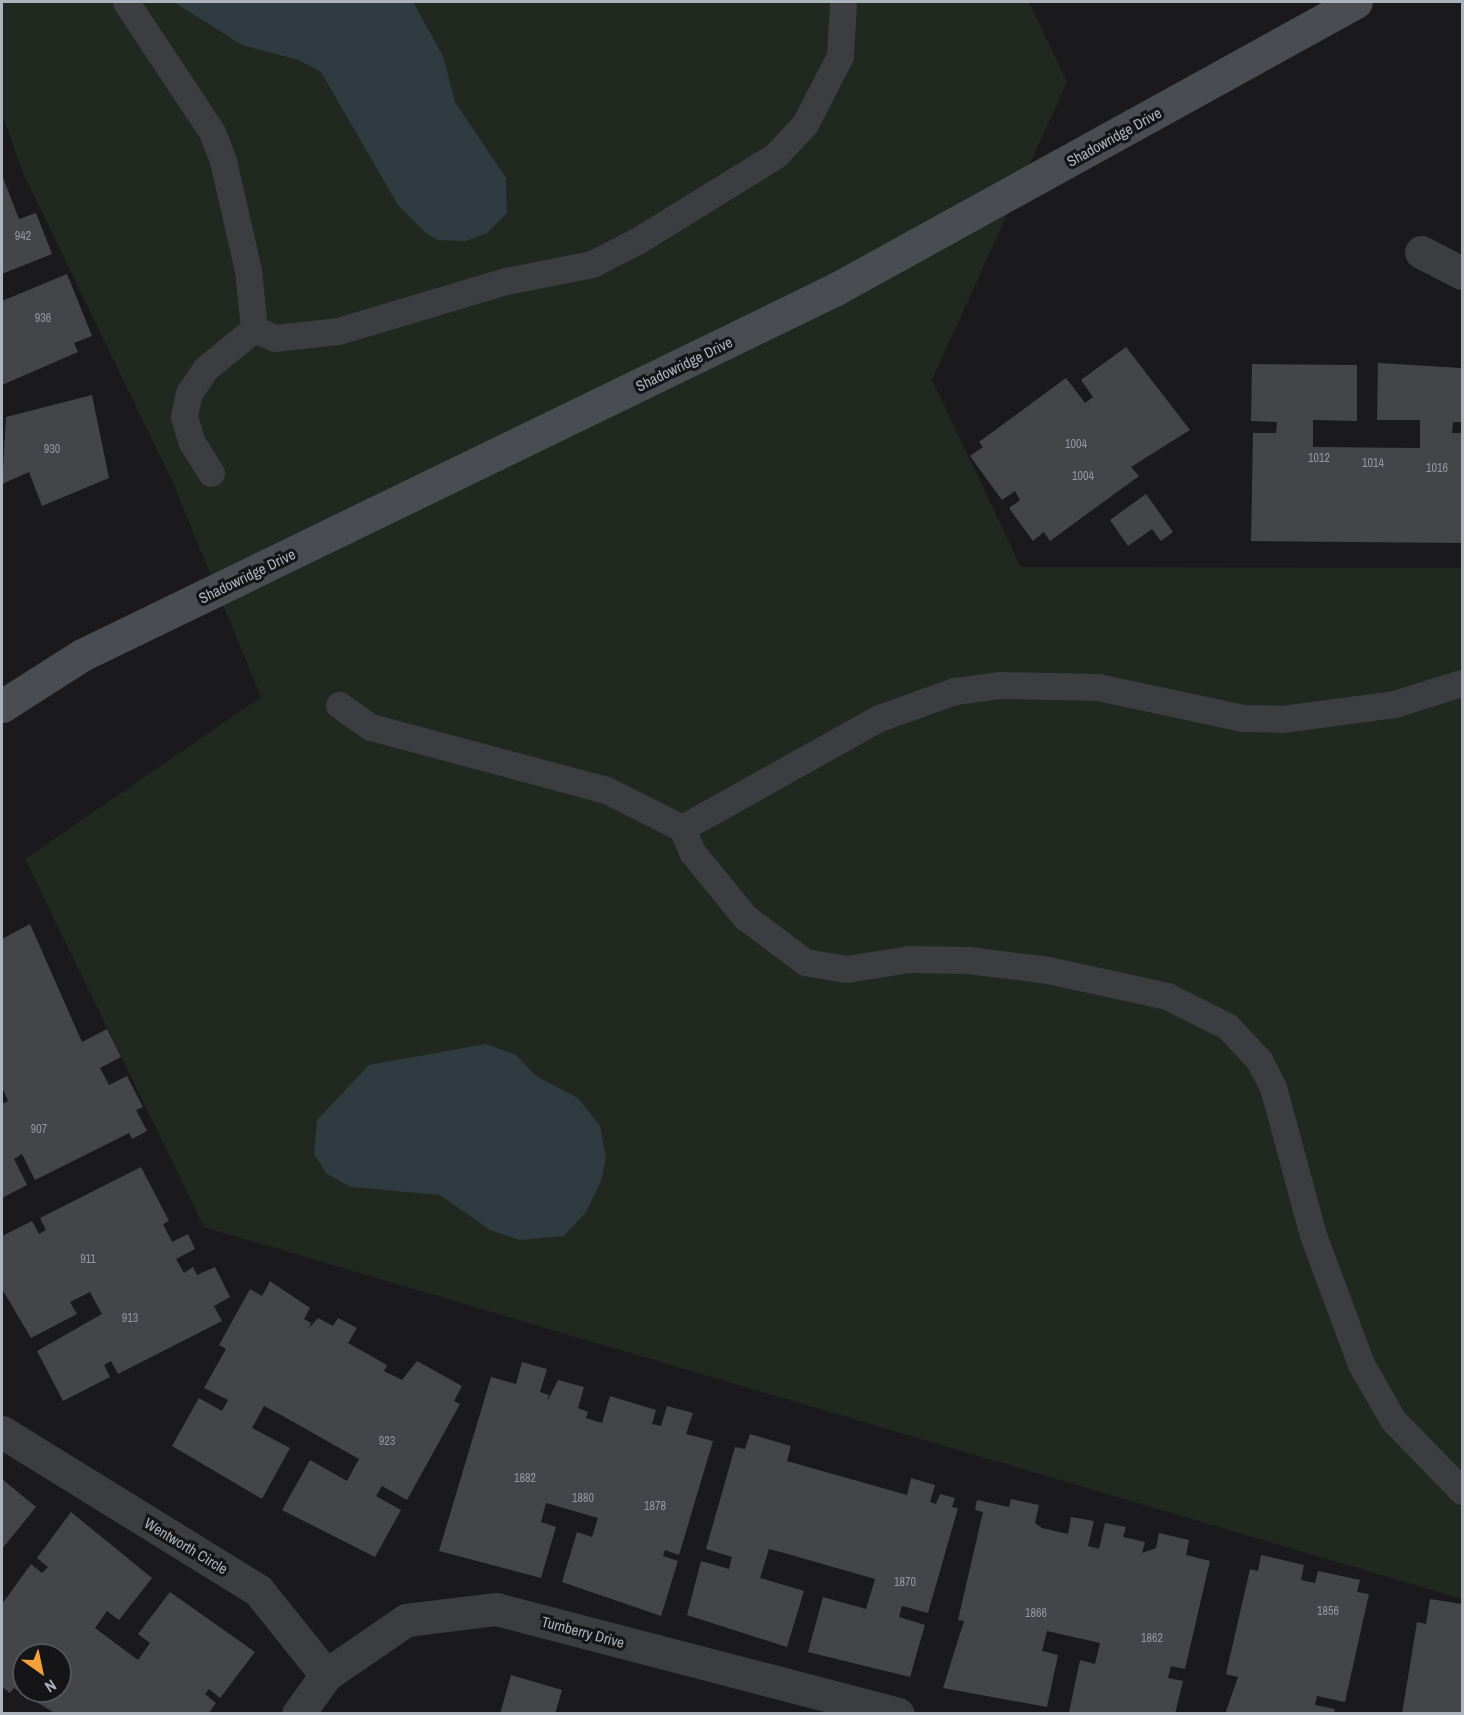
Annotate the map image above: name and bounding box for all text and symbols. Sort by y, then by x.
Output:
street label: Shadowridge Drive [1064,104,1164,170]
house number: 942 [15,230,31,244]
house number: 936 [35,312,51,326]
street label: Shadowridge Drive [633,333,735,395]
house number: 1004 [1065,438,1087,452]
house number: 930 [44,443,60,457]
house number: 1012 [1308,452,1330,466]
house number: 1014 [1362,457,1384,471]
house number: 1016 [1426,462,1448,476]
house number: 1004 [1072,470,1094,484]
street label: Shadowridge Drive [196,545,298,607]
house number: 907 [31,1123,47,1137]
house number: 911 [80,1253,96,1267]
house number: 913 [122,1312,138,1326]
house number: 923 [379,1435,395,1449]
house number: 1882 [514,1472,536,1486]
house number: 1880 [572,1492,594,1506]
house number: 1878 [644,1500,666,1514]
street label: Wentworth Circle [141,1514,231,1578]
house number: 1870 [894,1576,916,1590]
house number: 1856 [1317,1605,1339,1619]
house number: 1866 [1025,1607,1047,1621]
street label: Turnberry Drive [540,1612,626,1652]
house number: 1862 [1141,1632,1163,1646]
north arrow [12,1643,72,1703]
text: N [41,1675,61,1698]

